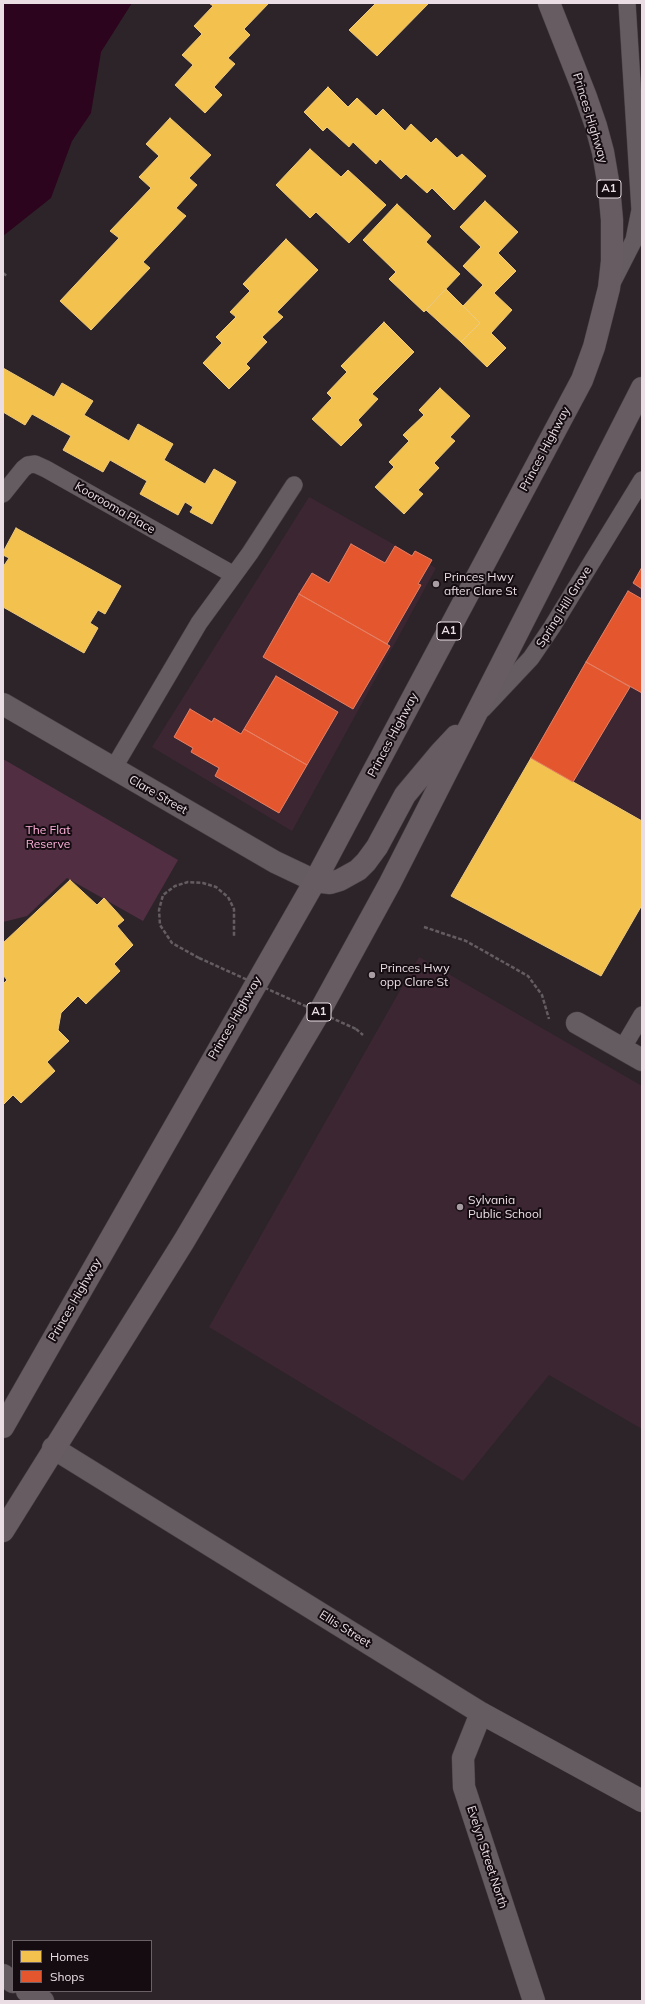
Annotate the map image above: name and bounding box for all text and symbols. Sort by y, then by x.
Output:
street label: Princes Highway [569,71,611,165]
road number: A1 [597,180,621,198]
street label: Princes Highway [517,404,573,494]
street label: Koorooma Place [72,479,158,537]
street label: Spring Hill Grove [533,564,595,650]
place label: Princes Hwy after Clare St [444,570,517,598]
marker: Princes Hwy after Clare St [431,579,441,589]
road number: A1 [437,622,461,640]
street label: Princes Highway [365,690,421,780]
street label: Clare Street [126,772,190,818]
park label: The Flat Reserve [26,823,70,851]
place label: Princes Hwy opp Clare St [380,961,450,989]
marker: Princes Hwy opp Clare St [367,970,377,980]
street label: Princes Highway [205,974,265,1062]
road number: A1 [307,1003,331,1021]
place label: Sylvania Public School [468,1193,542,1221]
marker: Sylvania Public School [455,1202,465,1212]
street label: Princes Highway [45,1256,105,1344]
street label: Ellis Street [317,1608,373,1650]
street label: Evelyn Street North [464,1804,510,1910]
legend [12,1940,152,1992]
text: Homes [50,1949,89,1964]
text: Shops [50,1969,85,1984]

